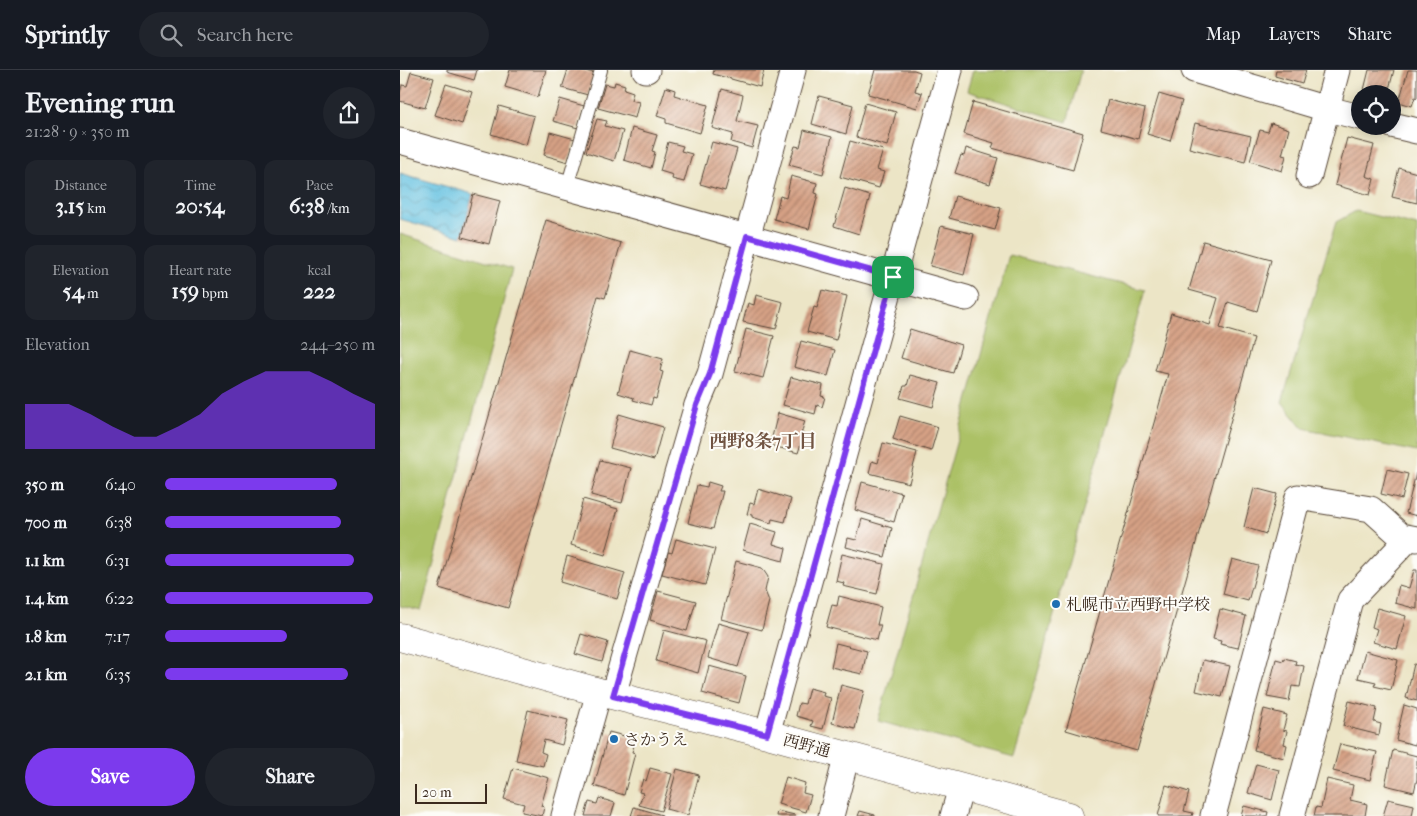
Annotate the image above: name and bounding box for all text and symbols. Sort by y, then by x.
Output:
search box [139,12,489,57]
text: Sprintly [25,21,109,49]
icon: search [157,21,185,49]
text: Search here [197,24,293,46]
text: Map [1206,24,1240,45]
text: Layers [1268,24,1320,45]
text: Share [1348,24,1392,45]
map controls [1351,85,1401,135]
button: locate [1351,85,1401,135]
text: Evening run [25,86,175,119]
button: share [323,87,375,139]
text: 21:28 · 9 × 350 m [25,122,130,141]
text: Distance [54,177,107,194]
text: Time [184,177,216,194]
text: Pace [305,177,333,194]
text: 3.15 [55,194,84,218]
text: 20:54 [176,194,224,218]
text: 6:38 [289,194,325,218]
text: km [84,200,106,217]
text: /km [325,200,350,217]
pin [872,256,914,298]
text: Elevation [52,262,109,279]
text: Heart rate [169,262,231,279]
text: kcal [308,262,331,279]
icon: arrive [879,263,907,291]
text: 54 [63,279,84,303]
text: 159 [171,279,199,303]
text: 222 [303,279,336,303]
text: m [84,285,99,302]
text: bpm [199,285,229,302]
text: Elevation [25,335,90,354]
text: 244–250 m [300,335,375,354]
district label: 西野8条7丁目 [709,431,817,452]
text: 350 m [25,475,64,494]
text: 6:40 [105,475,136,494]
text: 700 m [25,513,67,532]
text: 6:38 [105,513,132,532]
text: 1.1 km [25,551,64,570]
text: 6:31 [105,551,130,570]
text: 1.4 km [25,589,69,608]
text: 6:22 [105,589,134,608]
place label: 札幌市立西野中学校 [1066,595,1210,614]
marker: 札幌市立西野中学校 [1050,598,1062,610]
text: 1.8 km [25,627,67,646]
text: 7:17 [105,627,130,646]
text: 2.1 km [25,665,67,684]
text: 6:35 [105,665,131,684]
place label: さかうえ [624,730,688,749]
street label: 西野通 [781,730,833,761]
marker: さかうえ [608,733,620,745]
button: Save [25,748,195,806]
button: Share [205,748,375,806]
scale bar [415,781,488,804]
text: 20 m [422,784,452,801]

